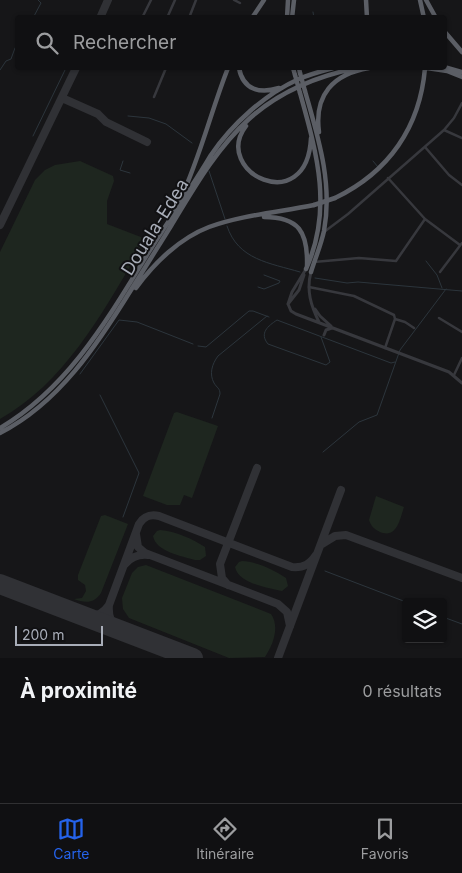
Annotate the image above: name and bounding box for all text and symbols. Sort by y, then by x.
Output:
search box [15,15,447,70]
icon: search [33,29,61,57]
text: Rechercher [73,31,176,54]
street label: Douala-Edea [117,175,193,279]
map controls [402,598,447,643]
button: layers [402,598,447,643]
scale bar [15,623,102,646]
text: 200 m [22,626,64,643]
text: À proximité [20,678,137,703]
text: 0 résultats [362,681,442,701]
tab: Carte [53,815,90,862]
tab: Itinéraire [196,815,254,862]
tab: Favoris [361,815,409,862]

